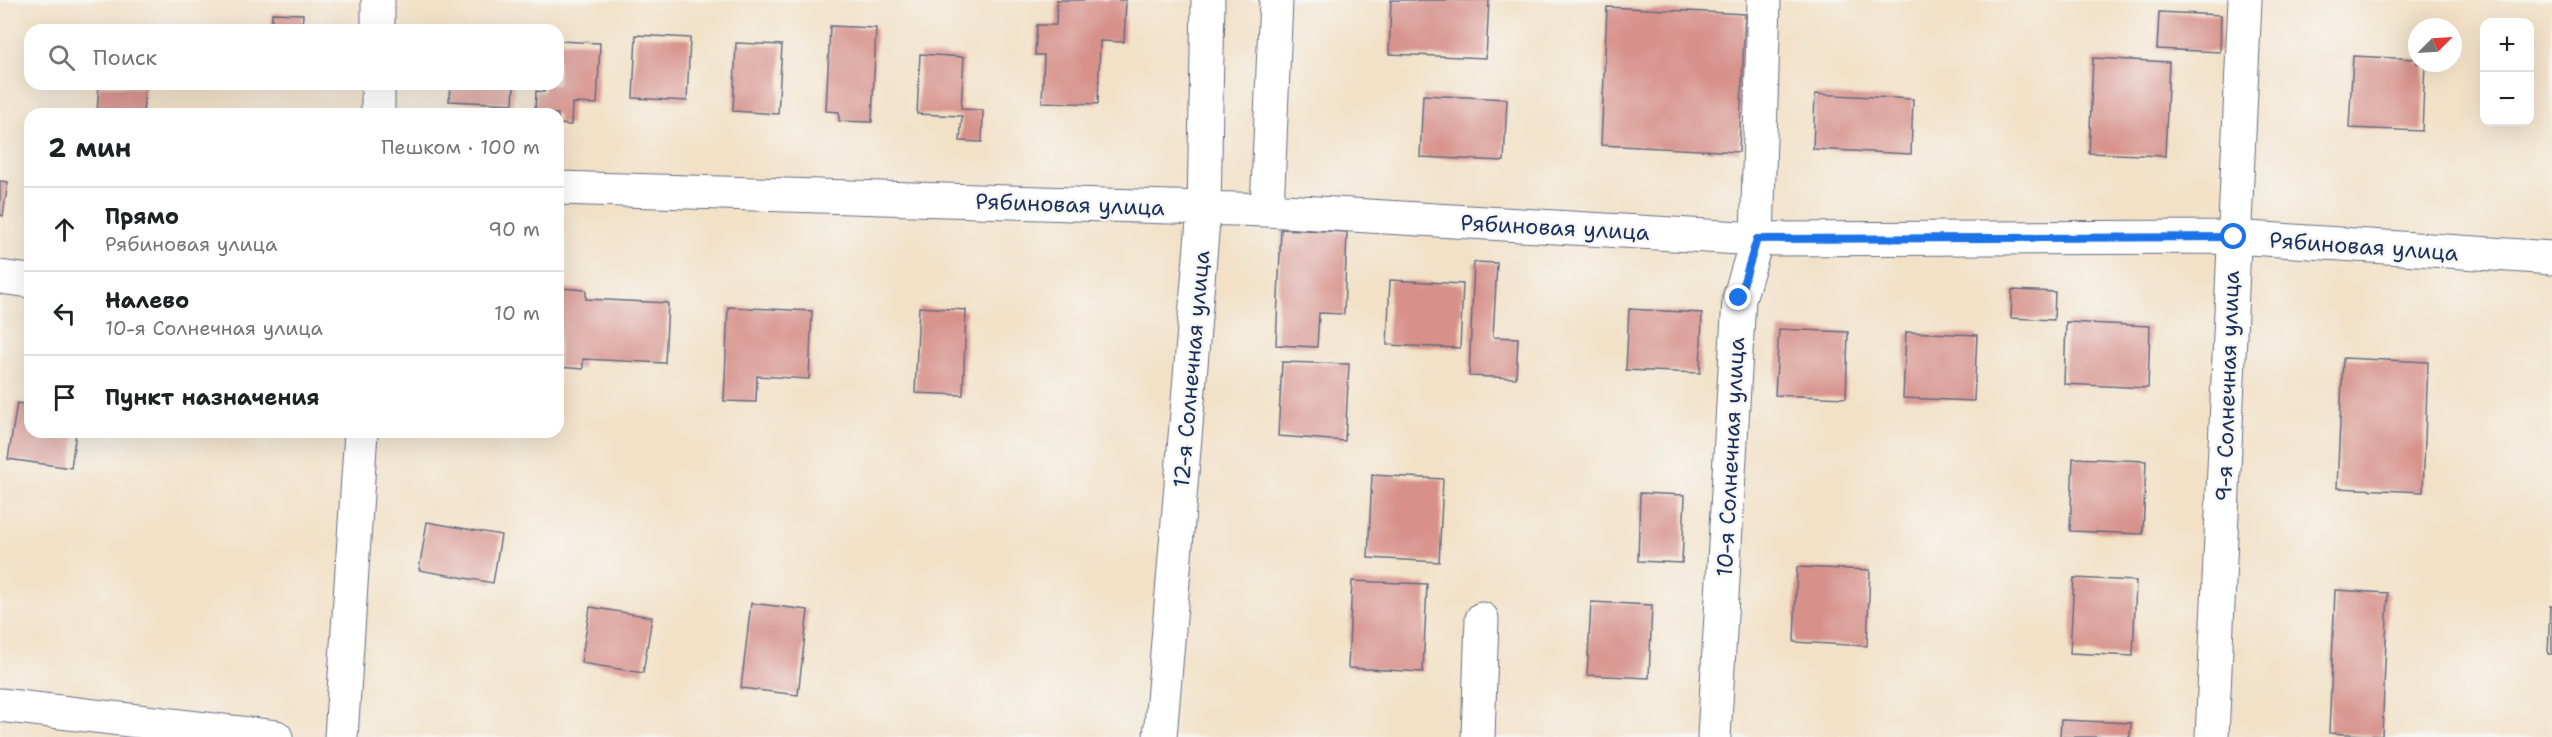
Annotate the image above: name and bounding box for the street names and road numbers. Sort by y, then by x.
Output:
street label: Рябиновая улица [975,187,1166,222]
street label: Рябиновая улица [1460,208,1651,247]
street label: Рябиновая улица [2268,225,2460,268]
street label: 12-я Солнечная улица [1167,249,1216,489]
street label: 9-я Солнечная улица [2209,270,2246,502]
street label: 10-я Солнечная улица [1710,336,1751,578]

